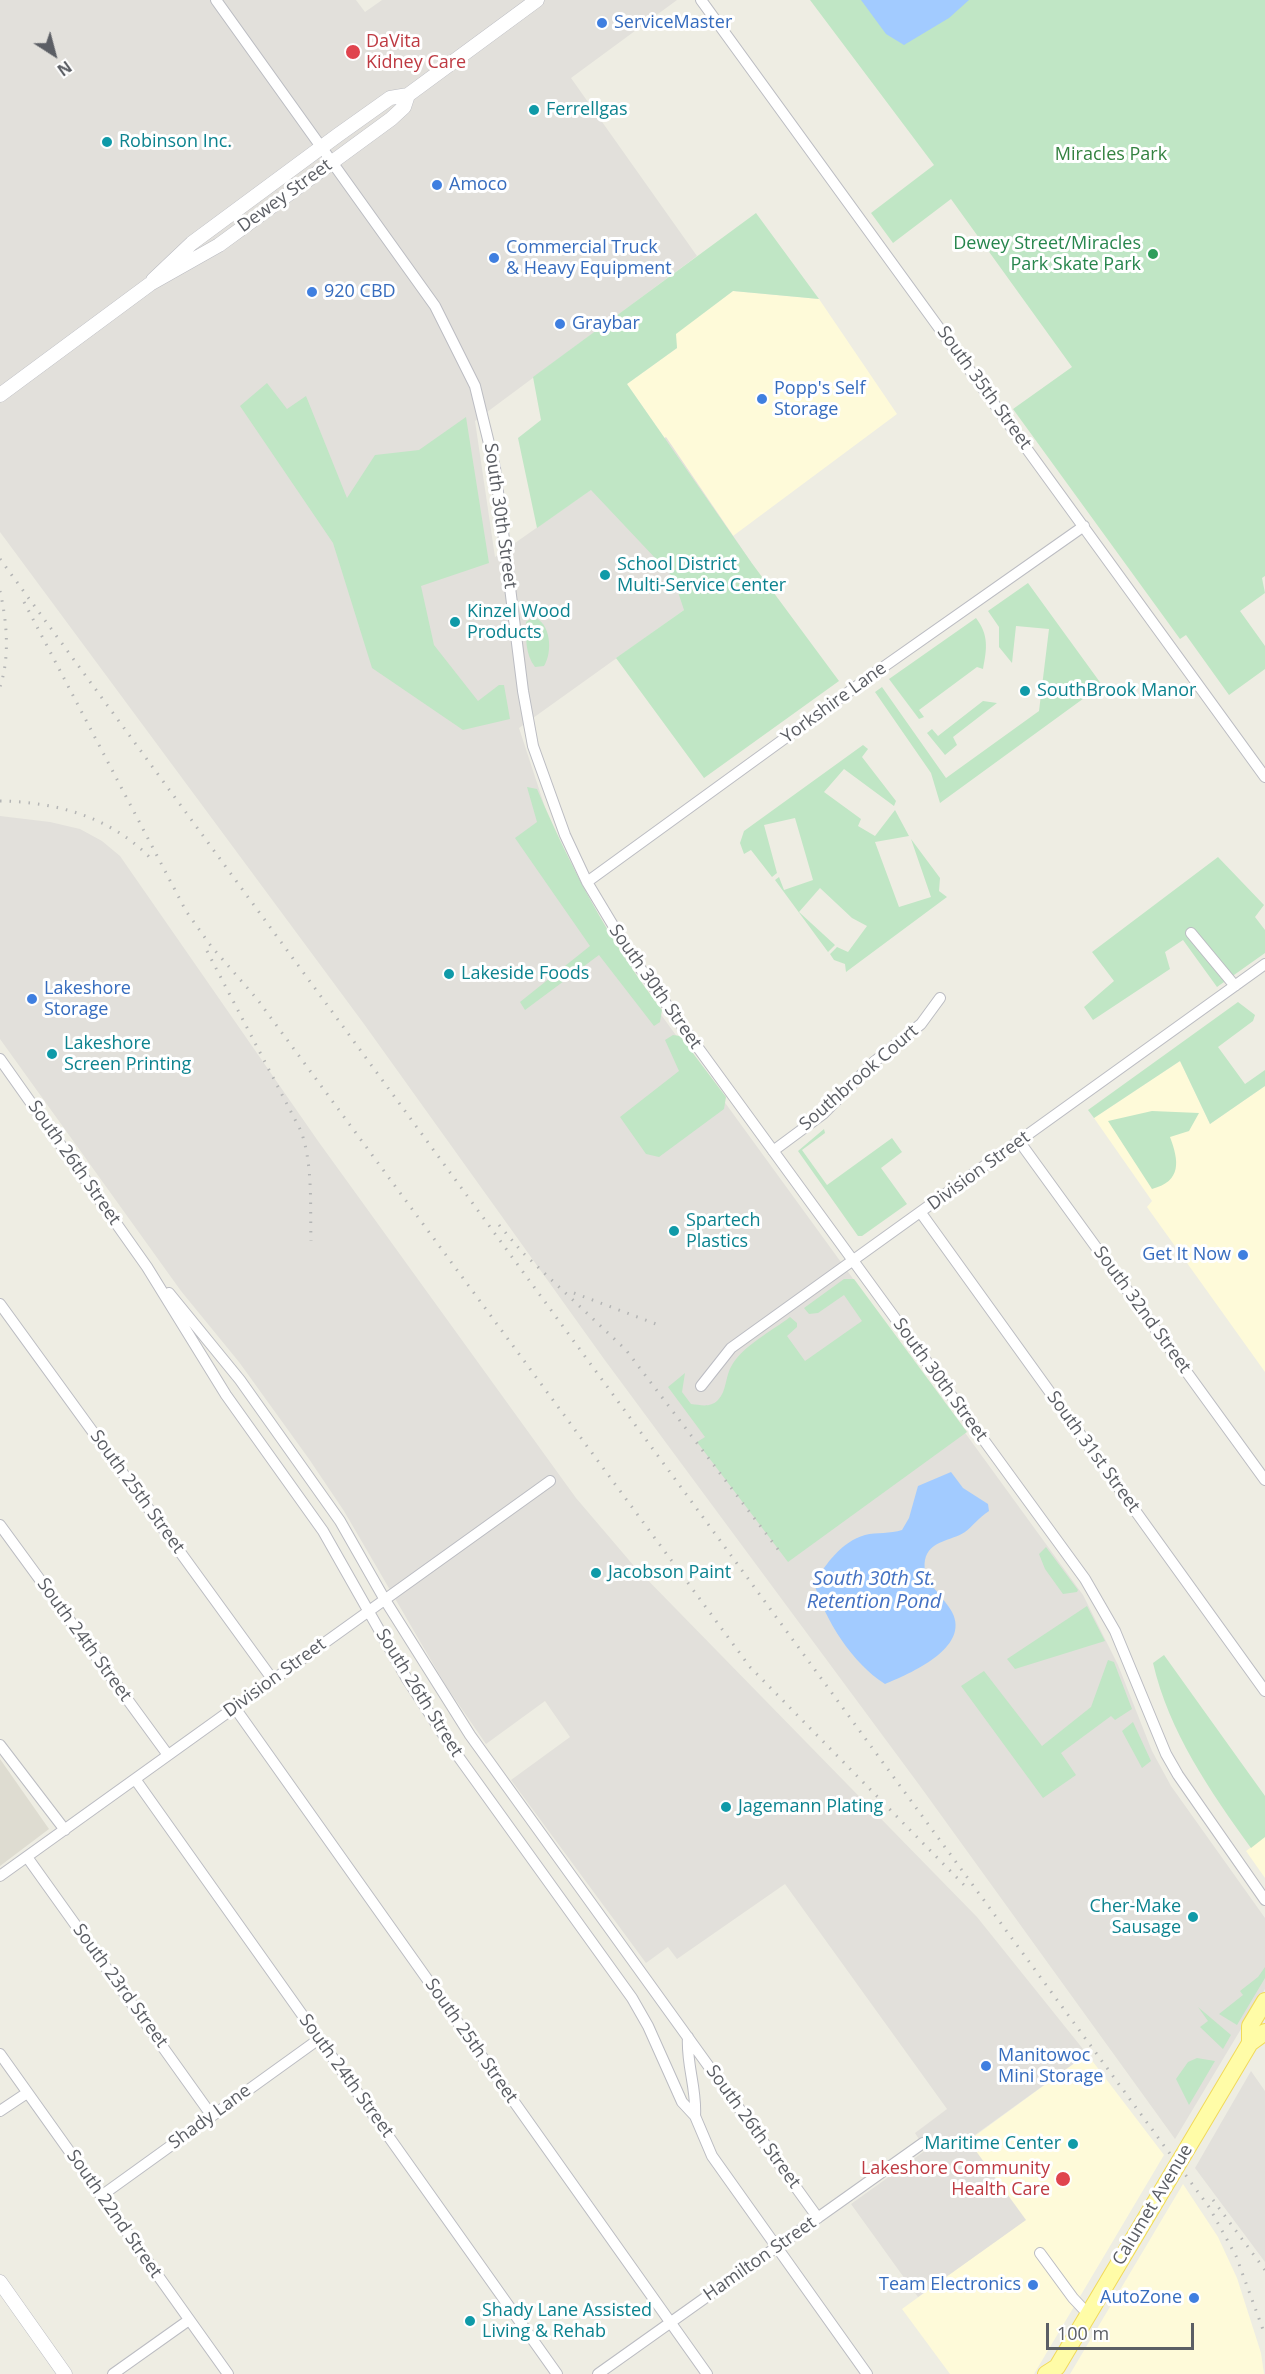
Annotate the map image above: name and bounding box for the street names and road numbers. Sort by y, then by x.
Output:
street label: Dewey Street [234,155,336,237]
street label: South 35th Street [932,322,1036,454]
street label: South 30th Street [479,442,521,590]
street label: Yorkshire Lane [777,658,891,748]
street label: South 30th Street [604,921,706,1053]
street label: Southbrook Court [795,1021,923,1135]
street label: South 26th Street [23,1097,125,1229]
street label: Division Street [924,1127,1034,1215]
street label: South 32nd Street [1089,1242,1195,1378]
street label: South 30th Street [888,1314,992,1446]
street label: South 31st Street [1042,1387,1144,1517]
street label: South 25th Street [85,1426,189,1558]
street label: South 24th Street [32,1574,136,1706]
street label: South 26th Street [371,1625,467,1761]
street label: Division Street [220,1634,330,1722]
street label: South 23rd Street [68,1920,172,2052]
street label: South 25th Street [420,1975,522,2107]
street label: South 24th Street [294,2010,398,2142]
street label: South 26th Street [701,2061,805,2193]
street label: Shady Lane [165,2080,255,2154]
street label: Calumet Avenue [1108,2141,1198,2269]
street label: South 22nd Street [62,2146,166,2282]
street label: Hamilton Street [700,2212,820,2306]

